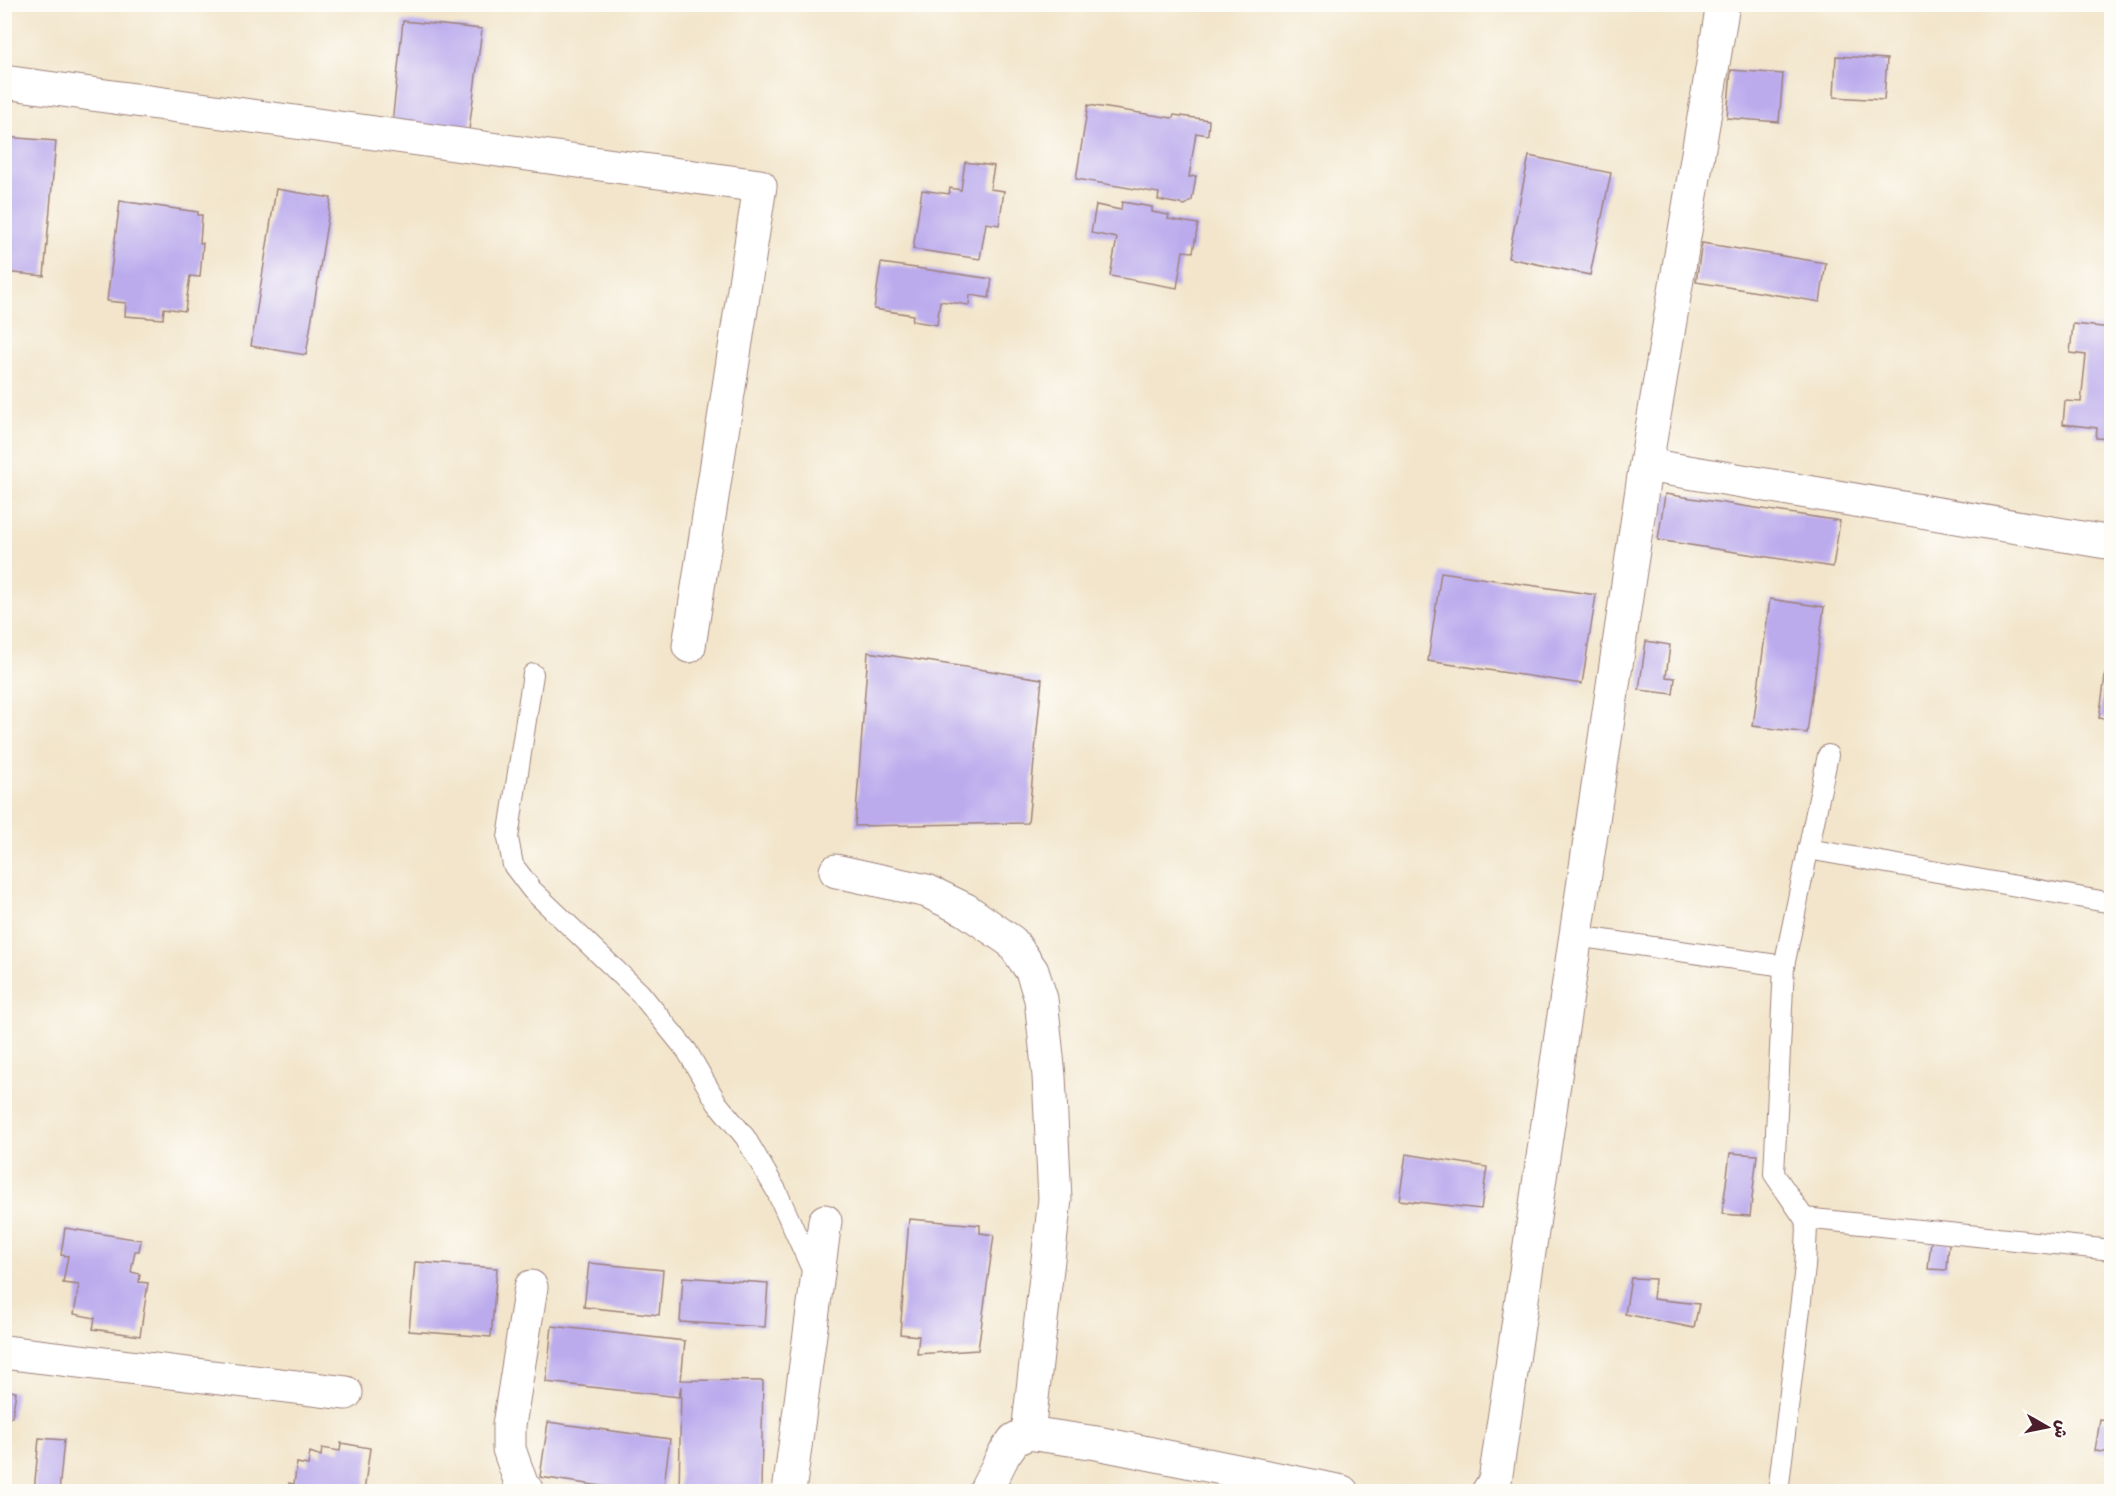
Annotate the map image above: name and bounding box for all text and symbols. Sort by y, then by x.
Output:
north arrow [2017,1397,2077,1457]
text: ش [2050,1419,2076,1440]

